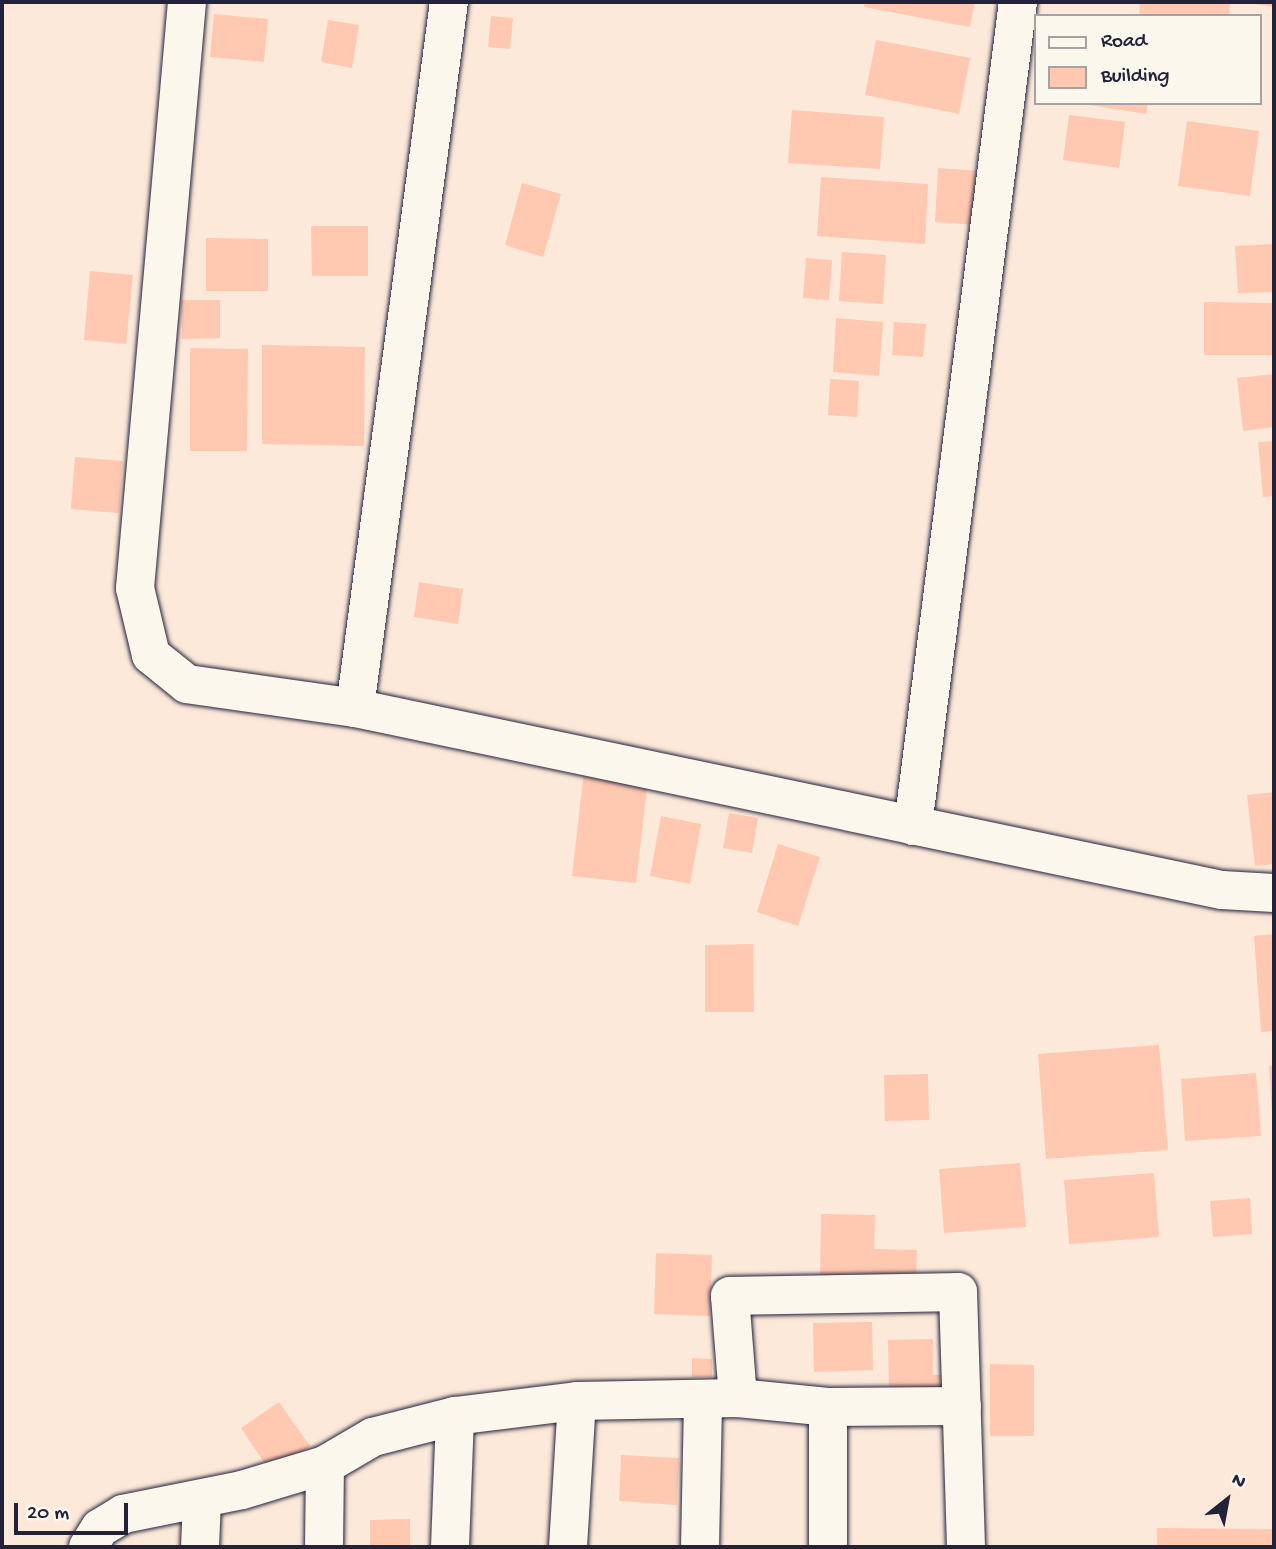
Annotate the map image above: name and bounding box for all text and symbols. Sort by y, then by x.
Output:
legend [1034,14,1262,105]
text: Road [1101,30,1147,55]
text: Building [1101,65,1170,90]
north arrow [1192,1465,1262,1535]
text: N [1227,1469,1249,1495]
scale bar [18,1490,131,1534]
text: 20 m [27,1502,69,1527]

